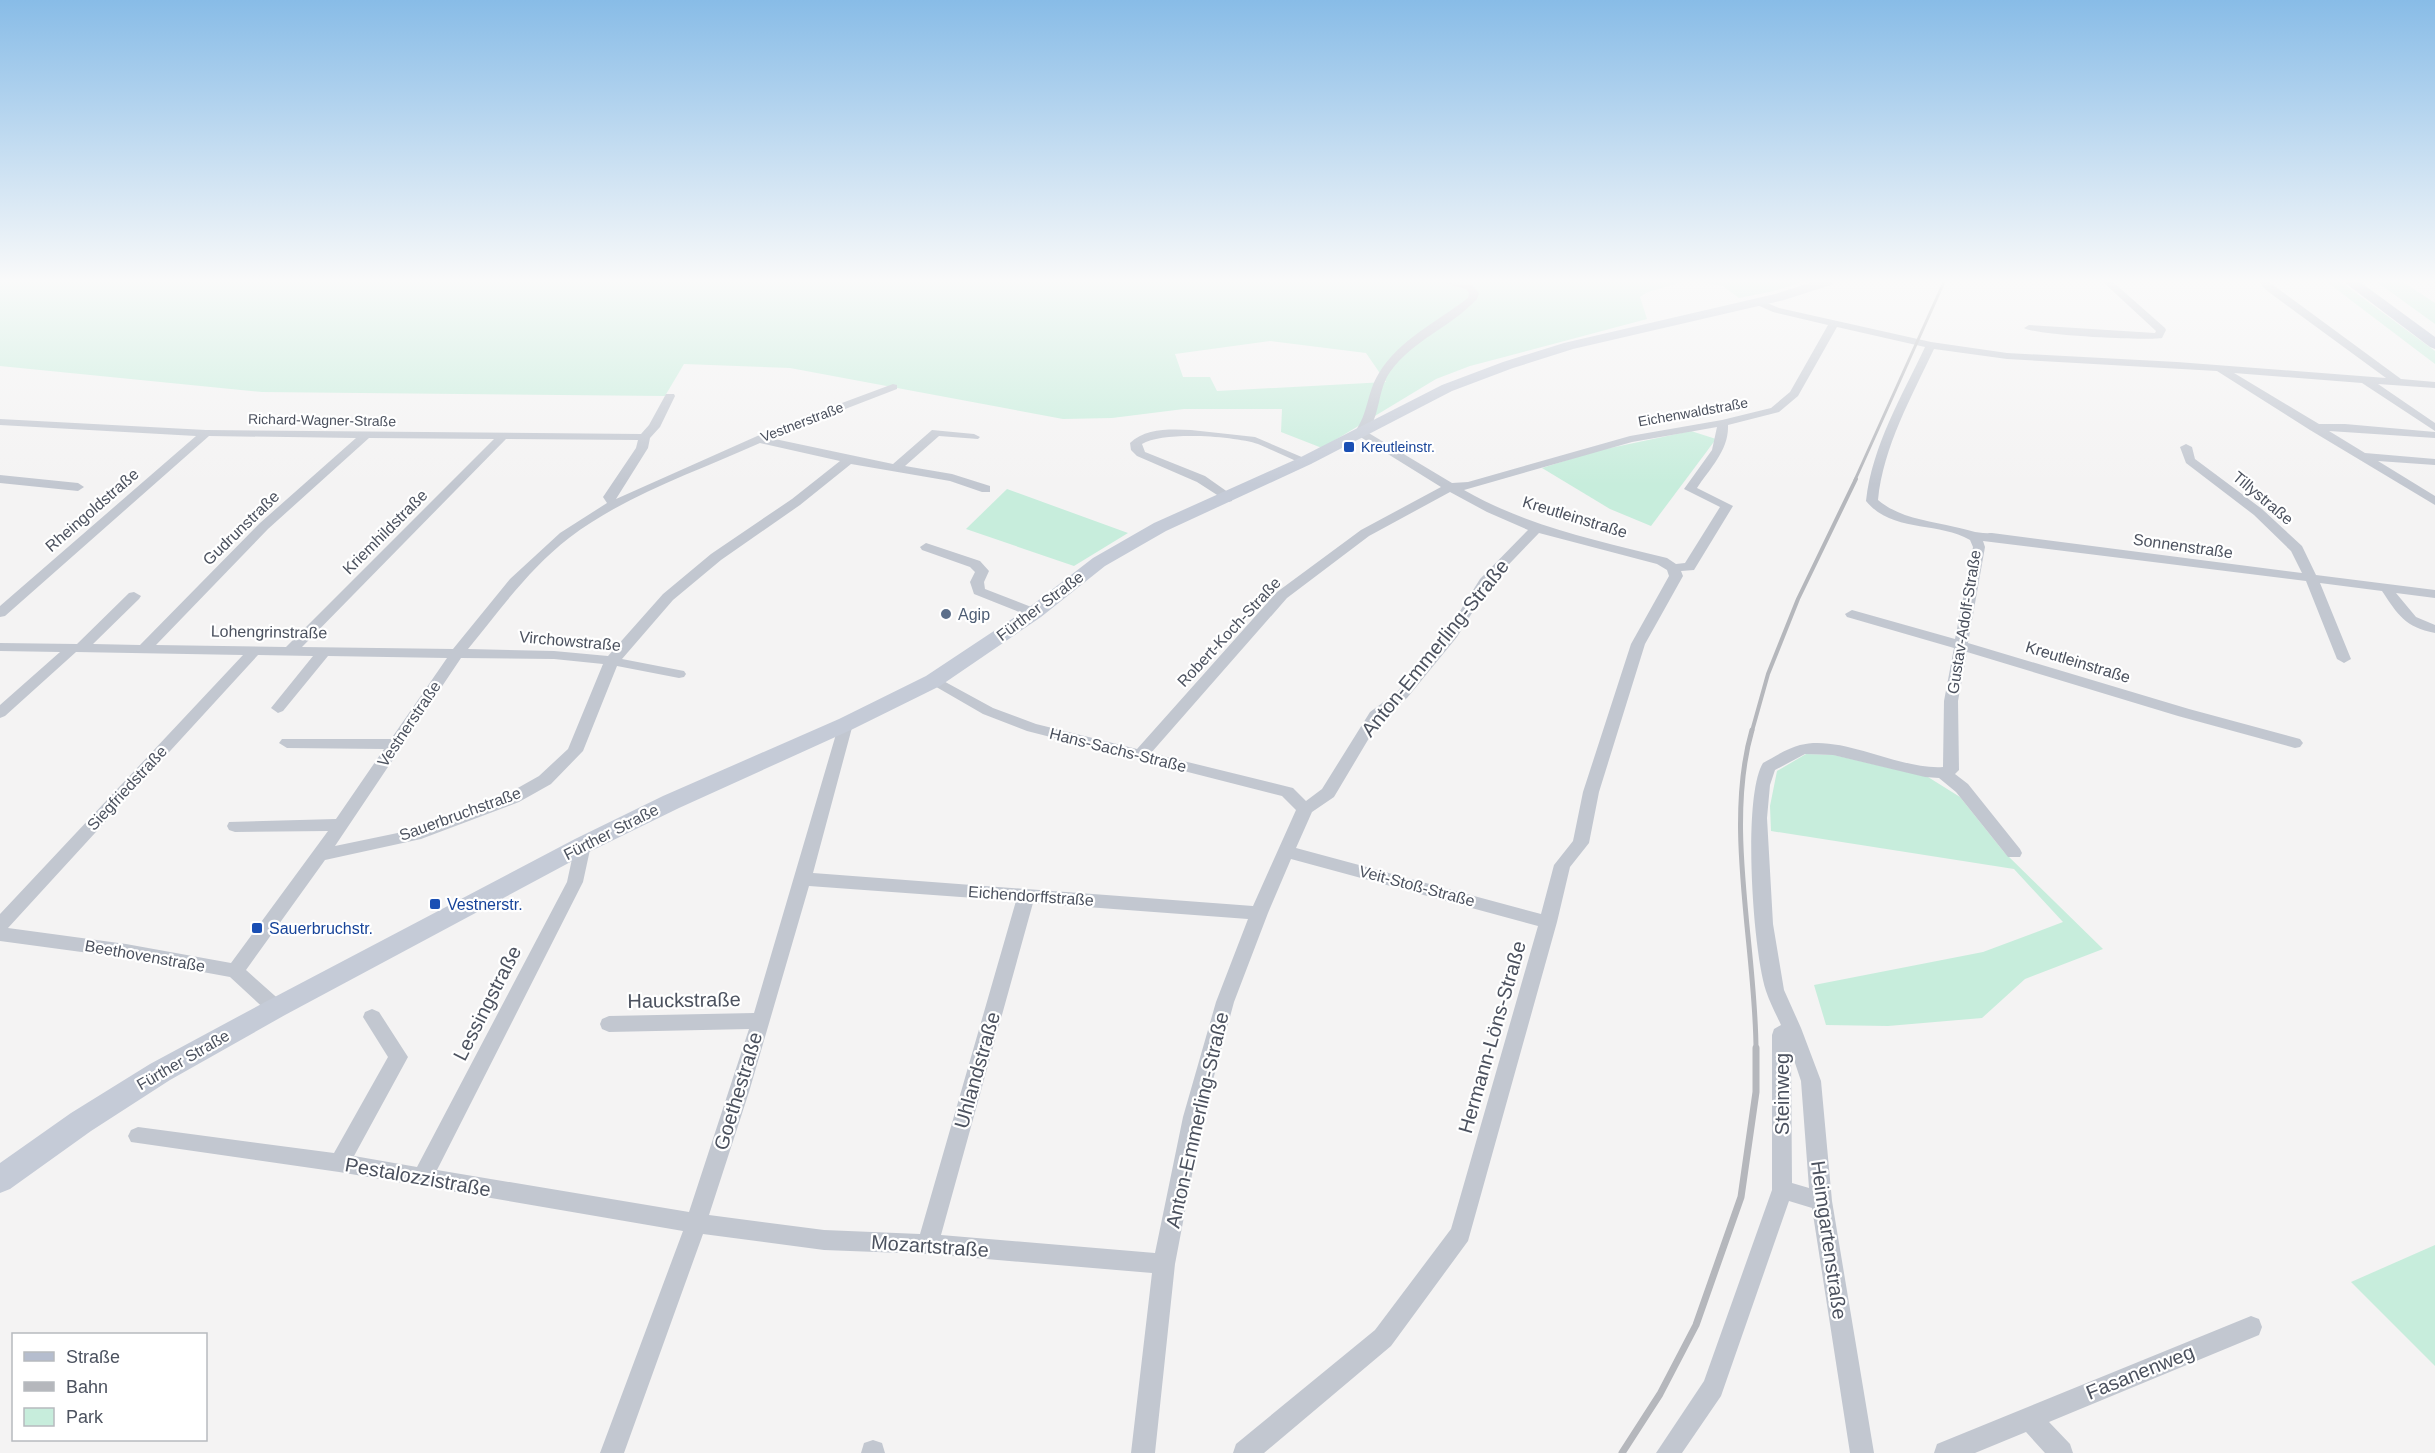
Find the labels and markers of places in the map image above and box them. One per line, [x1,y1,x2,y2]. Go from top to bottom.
place label: Kreutleinstr. [1361,439,1435,455]
marker: Kreutleinstr. [1342,440,1356,454]
place label: Agip [958,606,990,623]
marker: Agip [939,607,953,621]
place label: Vestnerstr. [447,896,523,913]
marker: Vestnerstr. [428,897,442,911]
place label: Sauerbruchstr. [269,920,373,937]
marker: Sauerbruchstr. [250,921,264,935]

